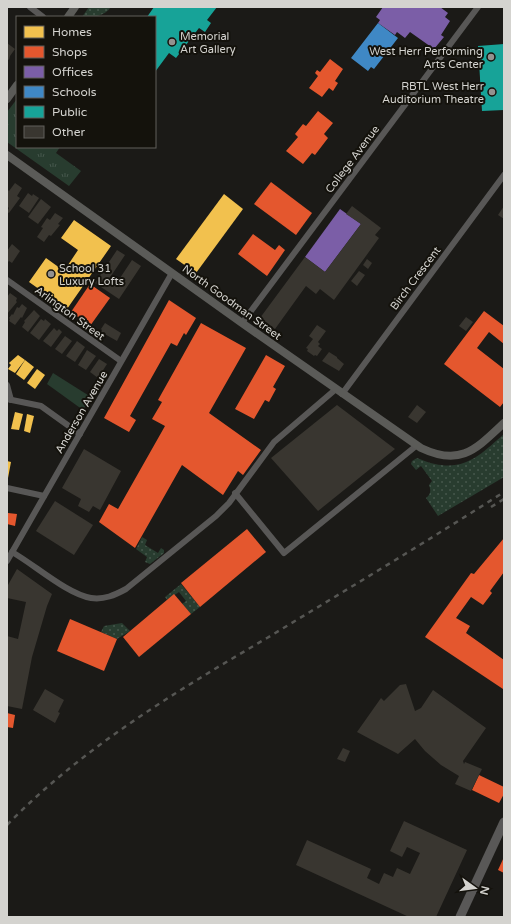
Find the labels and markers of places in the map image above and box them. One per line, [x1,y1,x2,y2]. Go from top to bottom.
place label: Memorial Art Gallery [180,30,236,56]
marker: Memorial Art Gallery [167,37,177,47]
place label: West Herr Performing Arts Center [369,45,484,71]
marker: West Herr Performing Arts Center [486,52,496,62]
place label: RBTL West Herr Auditorium Theatre [382,80,485,106]
marker: RBTL West Herr Auditorium Theatre [487,87,497,97]
place label: School 31 Luxury Lofts [59,262,124,288]
marker: School 31 Luxury Lofts [46,269,56,279]

